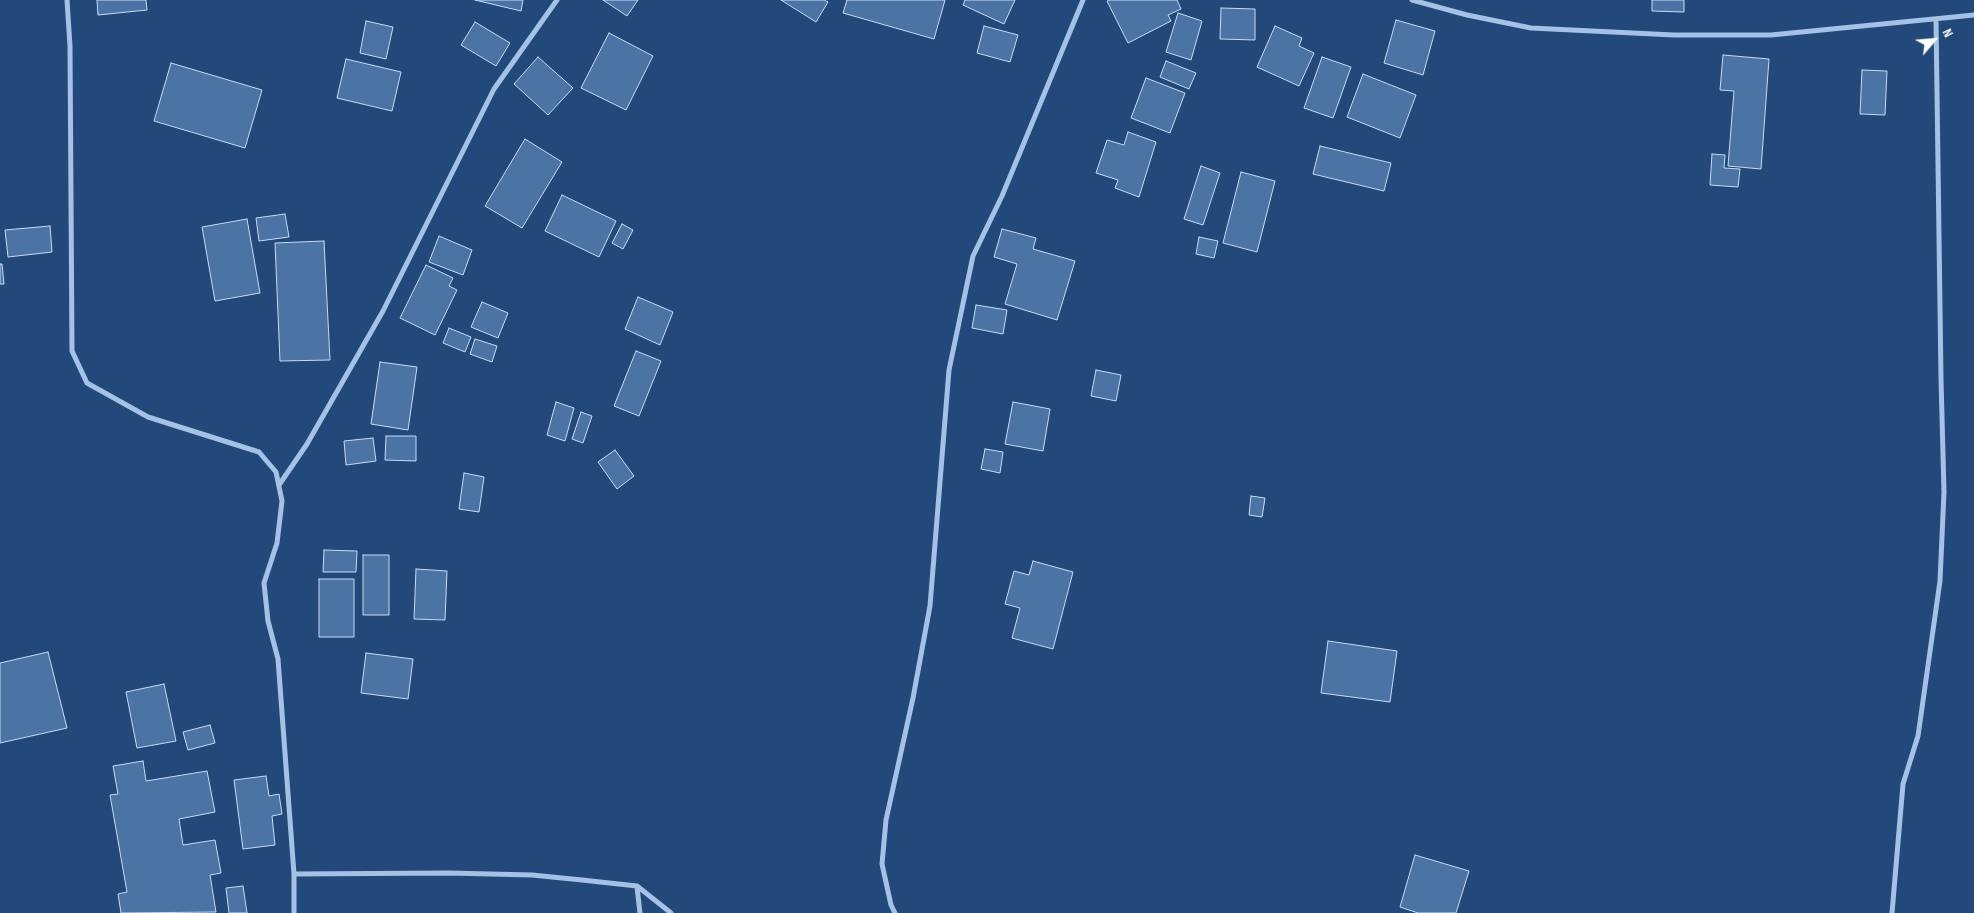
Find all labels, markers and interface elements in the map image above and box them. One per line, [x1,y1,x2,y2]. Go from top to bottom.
north arrow [1909,15,1959,65]
text: N [1939,26,1957,40]

